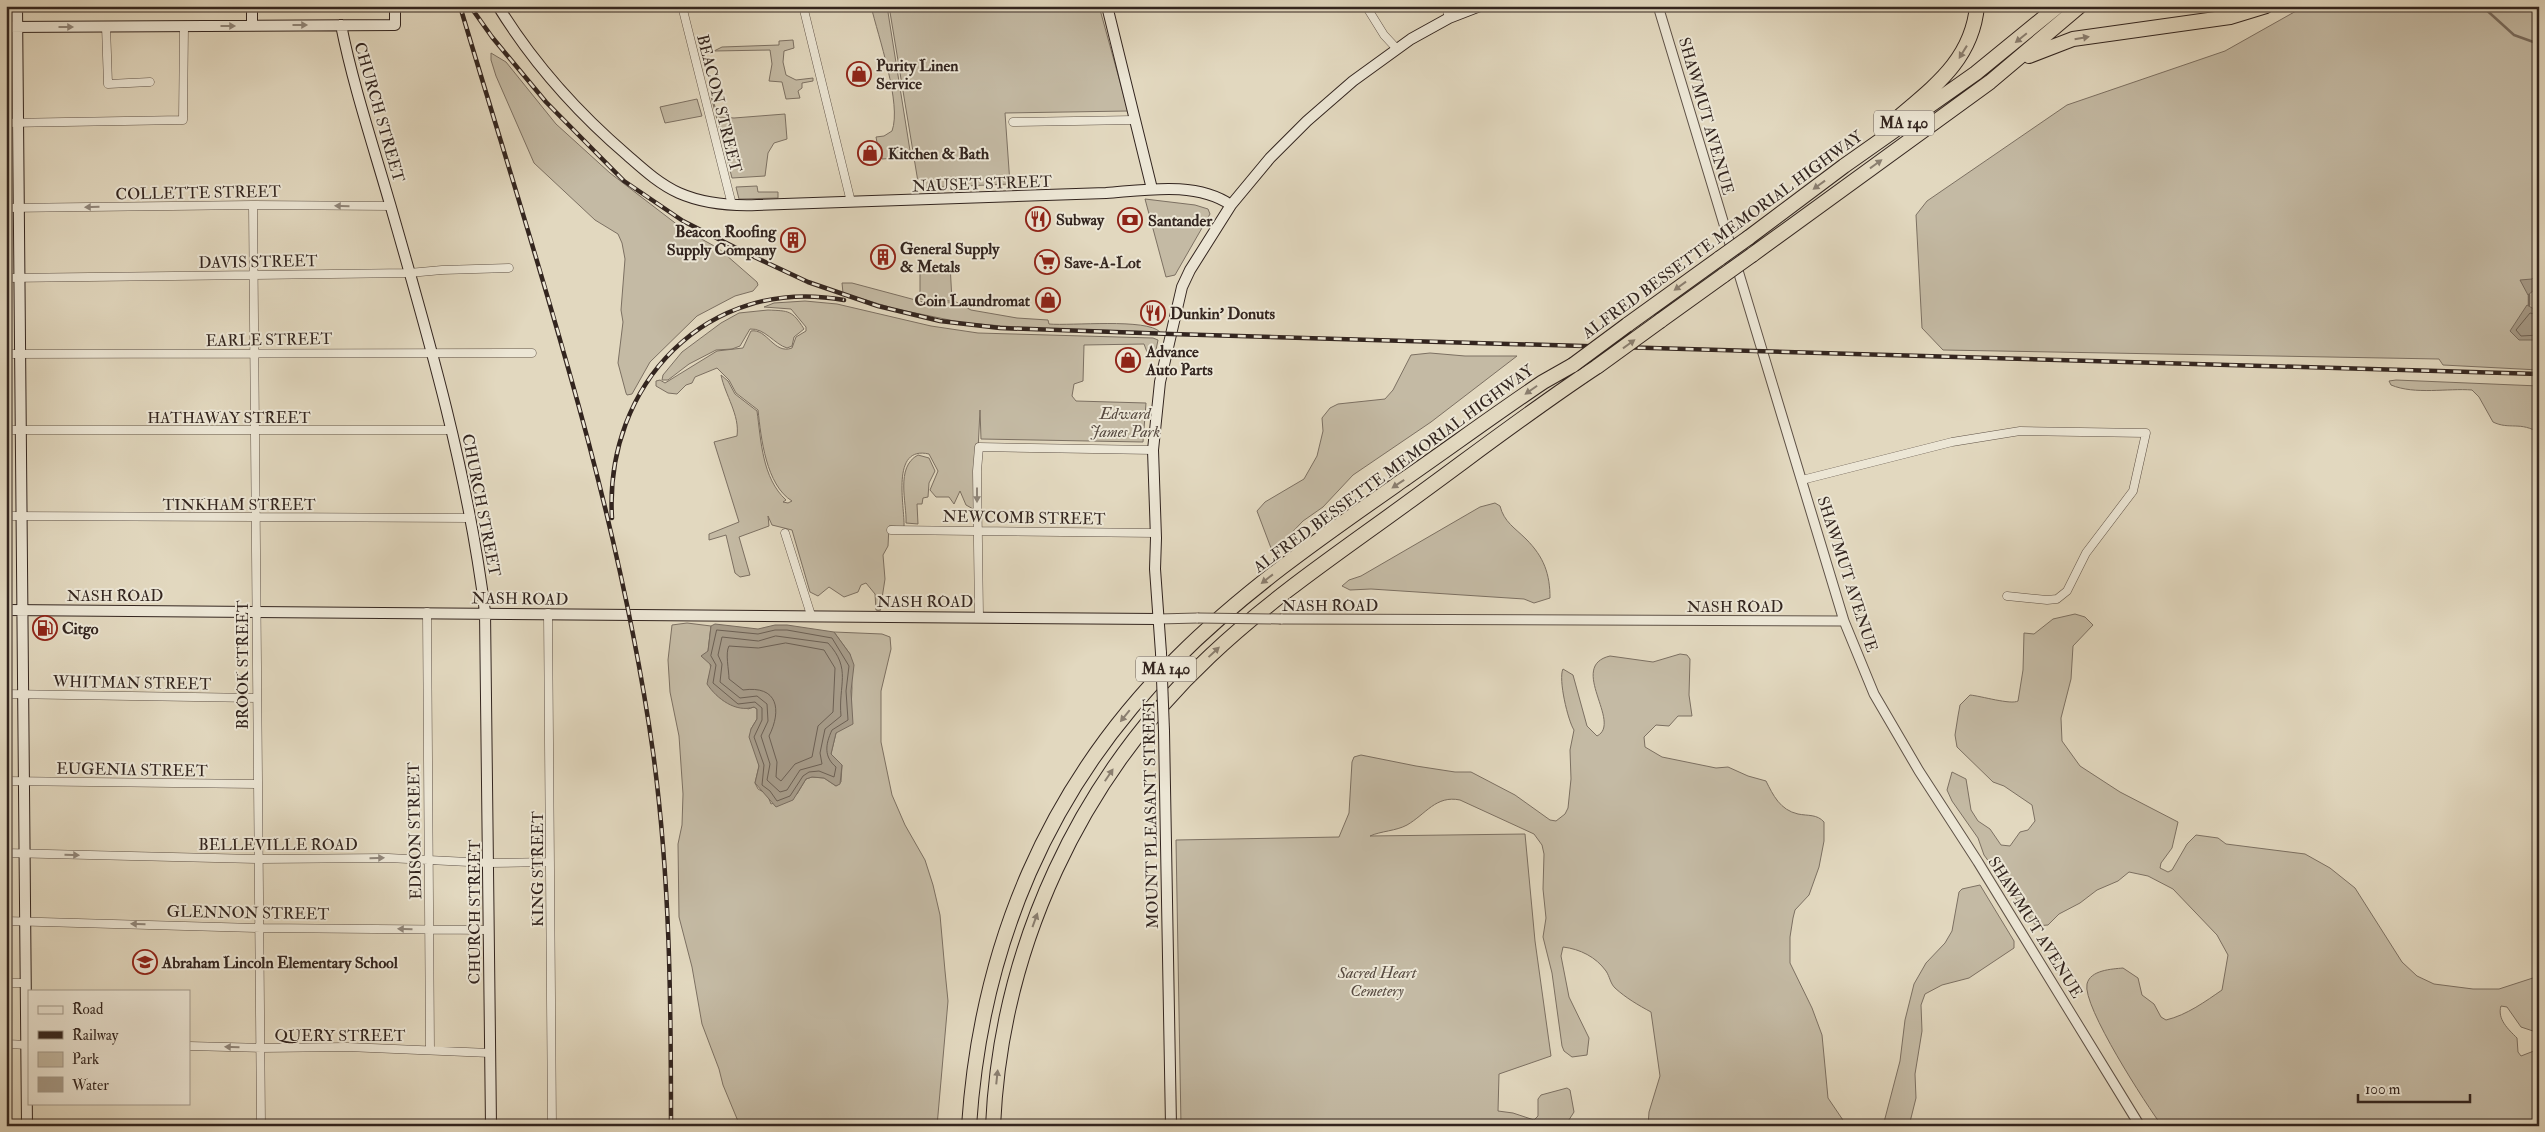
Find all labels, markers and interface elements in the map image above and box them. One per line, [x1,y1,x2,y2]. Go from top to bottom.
one-way arrow [293,21,309,29]
one-way arrow [221,22,237,30]
one-way arrow [58,23,74,31]
street label: BEACON STREET [692,32,746,174]
one-way arrow [2015,33,2028,44]
one-way arrow [2074,33,2090,41]
street label: SHAWMUT AVENUE [1674,35,1738,197]
street label: CHURCH STREET [349,40,409,185]
one-way arrow [1959,46,1968,59]
place label: Purity Linen Service [876,56,959,94]
shop icon: Purity Linen Service [846,61,872,87]
road number: MA 140 [1874,110,1934,136]
street label: ALFRED BESSETTE MEMORIAL HIGHWAY [1578,126,1867,344]
shop icon: Kitchen & Bath [857,140,883,166]
place label: Kitchen & Bath [888,144,990,164]
one-way arrow [1870,159,1883,169]
street label: NAUSET STREET [912,172,1052,196]
one-way arrow [1812,179,1825,189]
street label: COLLETTE STREET [115,182,281,204]
one-way arrow [334,202,350,210]
one-way arrow [84,203,100,211]
restaurant icon: Subway [1025,206,1051,232]
bank icon: Santander [1117,207,1143,233]
place label: Subway [1056,210,1105,231]
place label: Santander [1148,211,1213,231]
place label: Beacon Roofing Supply Company [667,222,777,261]
building icon: Beacon Roofing Supply Company [780,227,806,253]
place label: General Supply & Metals [900,239,1000,277]
building icon: General Supply & Metals [870,244,896,270]
supermarket icon: Save-A-Lot [1034,249,1060,275]
street label: DAVIS STREET [198,251,318,273]
place label: Save-A-Lot [1064,253,1142,273]
one-way arrow [1674,281,1687,291]
shop icon: Coin Laundromat [1035,287,1061,313]
place label: Coin Laundromat [914,291,1031,311]
restaurant icon: Dunkin' Donuts [1140,300,1166,326]
place label: Dunkin' Donuts [1170,304,1275,324]
street label: EARLE STREET [205,329,333,351]
one-way arrow [1622,338,1635,349]
place label: Advance Auto Parts [1145,342,1213,380]
shop icon: Advance Auto Parts [1115,347,1141,373]
street label: ALFRED BESSETTE MEMORIAL HIGHWAY [1249,360,1538,578]
one-way arrow [1524,385,1538,395]
park label: Edward James Park [1090,404,1161,442]
street label: HATHAWAY STREET [147,408,311,428]
street label: CHURCH STREET [457,432,505,578]
one-way arrow [1391,479,1405,489]
one-way arrow [973,488,981,504]
street label: SHAWMUT AVENUE [1812,494,1882,655]
street label: TINKHAM STREET [162,495,316,515]
street label: NEWCOMB STREET [942,507,1106,529]
one-way arrow [1260,574,1274,584]
street label: NASH ROAD [67,586,163,606]
street label: NASH ROAD [471,588,569,610]
street label: NASH ROAD [877,592,973,612]
street label: NASH ROAD [1282,596,1378,616]
street label: NASH ROAD [1687,597,1783,617]
street label: BROOK STREET [233,600,253,730]
fuel station icon: Citgo [32,615,58,641]
place label: Citgo [62,619,99,640]
one-way arrow [1208,646,1220,658]
road number: MA 140 [1136,656,1196,682]
street label: WHITMAN STREET [52,672,211,694]
street label: MOUNT PLEASANT STREET [1139,699,1163,929]
one-way arrow [1119,709,1130,722]
street label: EUGENIA STREET [56,759,208,781]
street label: EDISON STREET [404,762,426,900]
one-way arrow [1104,769,1114,782]
street label: KING STREET [528,811,548,927]
street label: BELLEVILLE ROAD [198,835,358,855]
street label: CHURCH STREET [465,840,485,984]
one-way arrow [65,851,81,859]
street label: SHAWMUT AVENUE [1984,853,2087,1002]
one-way arrow [370,854,386,862]
street label: GLENNON STREET [167,902,330,924]
one-way arrow [1032,912,1039,927]
one-way arrow [129,920,145,928]
one-way arrow [397,924,413,932]
school or university icon: Abraham Lincoln Elementary School [132,949,158,975]
place label: Abraham Lincoln Elementary School [161,953,399,974]
park label: Sacred Heart Cemetery [1337,963,1418,1001]
legend [28,990,190,1104]
text: Road [72,1000,104,1019]
text: Railway [72,1026,119,1045]
street label: QUERY STREET [275,1026,406,1046]
one-way arrow [223,1043,239,1051]
text: Park [72,1050,99,1069]
one-way arrow [993,1069,1001,1085]
scale bar [2358,1072,2470,1104]
text: Water [71,1076,109,1095]
text: 100 m [2365,1080,2401,1099]

